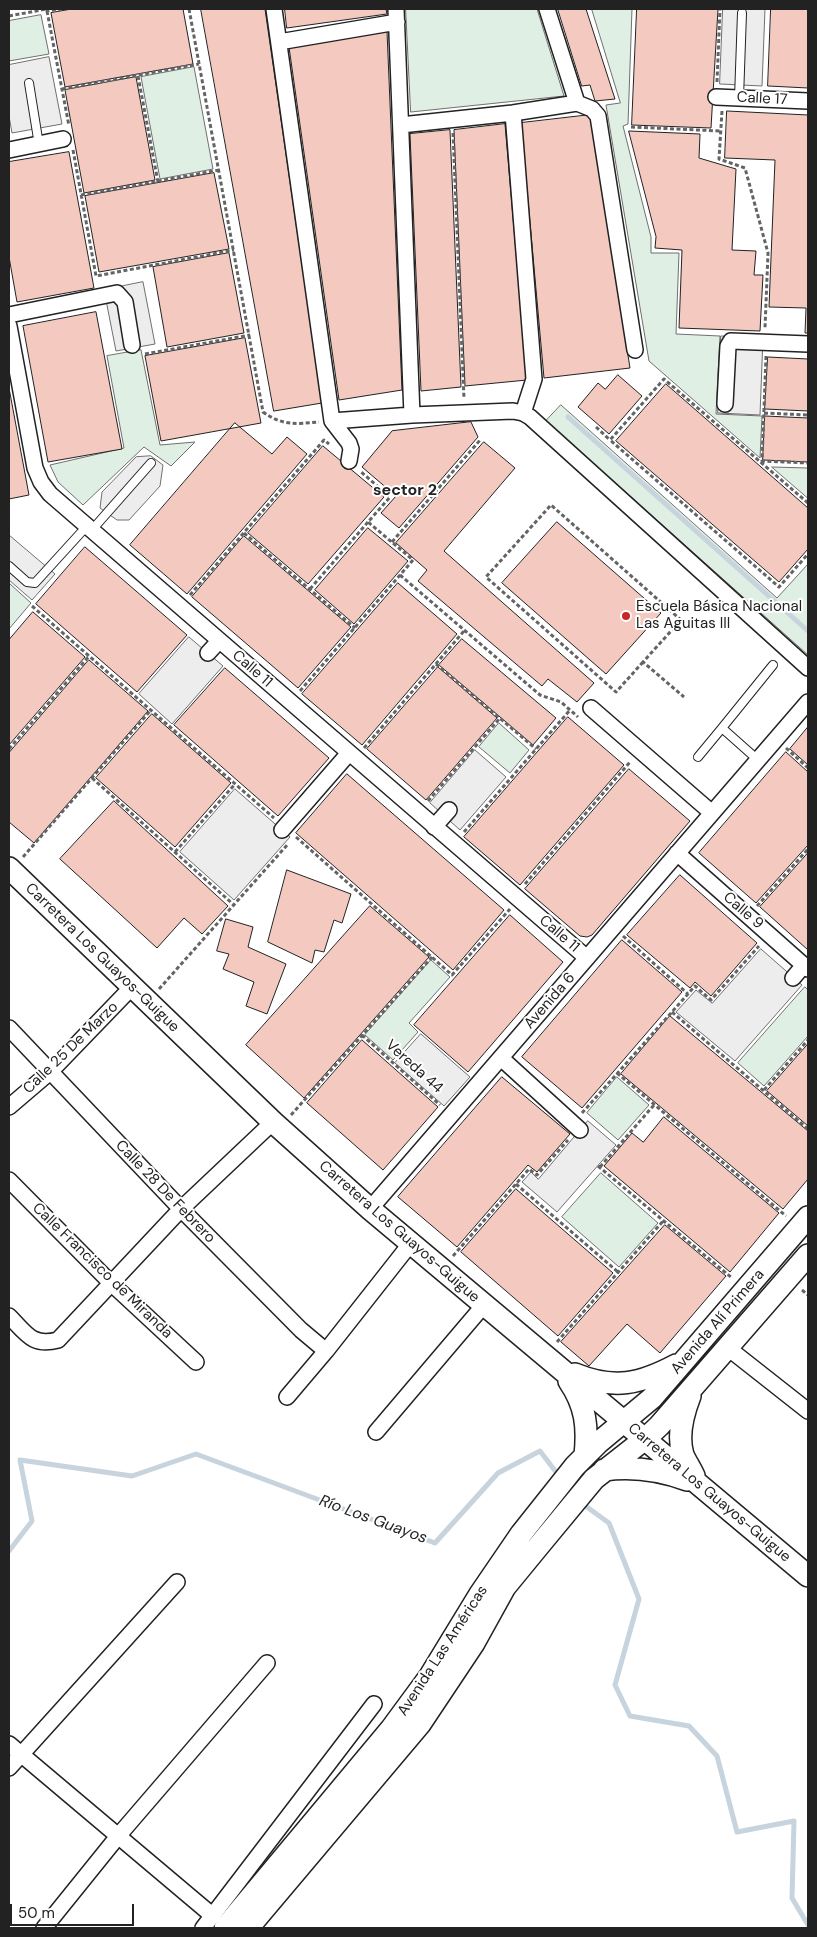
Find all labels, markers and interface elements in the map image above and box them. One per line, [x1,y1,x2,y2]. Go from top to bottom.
street label: Calle 17 [736,89,788,109]
district label: sector 2 [373,481,437,501]
place label: Escuela Básica Nacional Las Aguitas III [636,598,802,633]
marker: Escuela Básica Nacional Las Aguitas III [620,610,632,622]
street label: Calle 11 [228,647,276,691]
street label: Carretera Los Guayos-Guigue [21,880,183,1036]
street label: Calle 9 [719,889,767,933]
street label: Calle 11 [535,912,583,956]
street label: Avenida 6 [521,969,579,1033]
street label: Calle 25 De Marzo [20,998,122,1098]
street label: Vereda 44 [382,1037,446,1097]
street label: Calle 28 De Febrero [111,1137,219,1247]
street label: Carretera Los Guayos-Guigue [315,1157,483,1307]
street label: Calle Francisco de Miranda [28,1199,176,1343]
street label: Avenida Alí Primera [668,1266,768,1378]
street label: Carretera Los Guayos-Guigue [624,1420,794,1566]
water label: Río Los Guayos [316,1492,430,1548]
street label: Avenida Las Américas [394,1582,492,1720]
scale bar [12,1894,136,1926]
text: 50 m [18,1903,55,1923]

